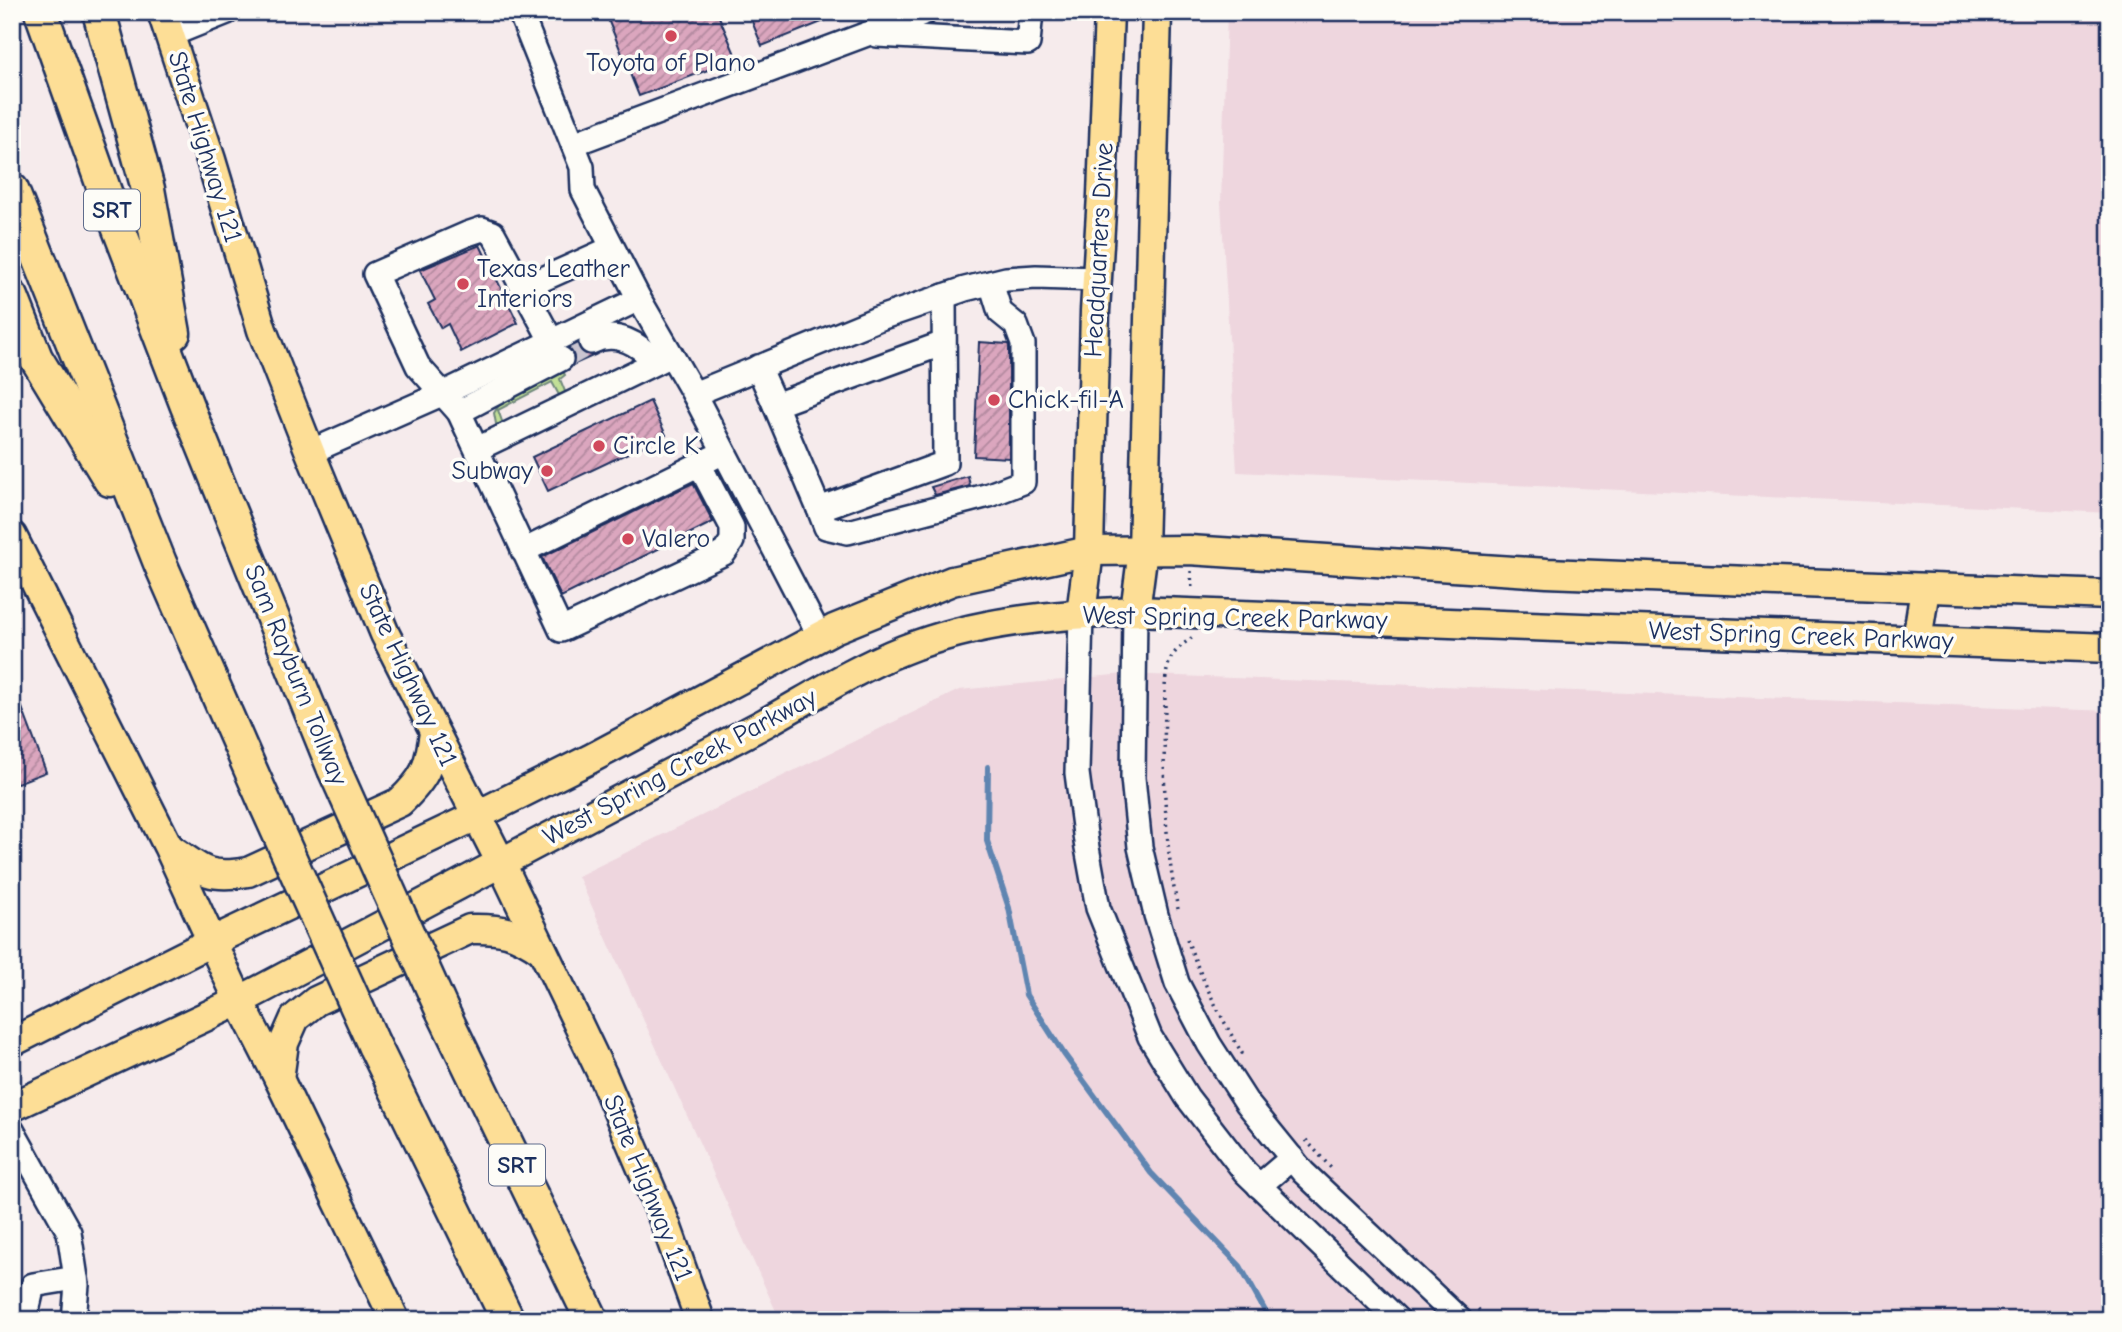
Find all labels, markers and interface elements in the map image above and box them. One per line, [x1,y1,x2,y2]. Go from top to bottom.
marker: Toyota of Plano [663,28,679,44]
street label: State Highway 121 [162,48,248,246]
place label: Toyota of Plano [586,48,756,78]
street label: Headquarters Drive [1078,142,1120,358]
road number: SRT [84,190,140,230]
place label: Texas Leather Interiors [477,254,631,314]
marker: Texas Leather Interiors [455,276,471,292]
place label: Chick-fil-A [1008,385,1124,415]
marker: Chick-fil-A [986,392,1002,408]
place label: Circle K [613,431,699,461]
marker: Circle K [591,438,607,454]
place label: Subway [452,456,533,486]
marker: Subway [539,463,555,479]
place label: Valero [642,524,710,554]
marker: Valero [620,531,636,547]
street label: Sam Rayburn Tollway [238,560,354,790]
street label: State Highway 121 [353,579,463,771]
street label: West Spring Creek Parkway [1082,600,1388,636]
street label: West Spring Creek Parkway [1648,616,1954,656]
street label: West Spring Creek Parkway [538,682,822,852]
street label: State Highway 121 [597,1090,699,1286]
road number: SRT [489,1144,545,1185]

